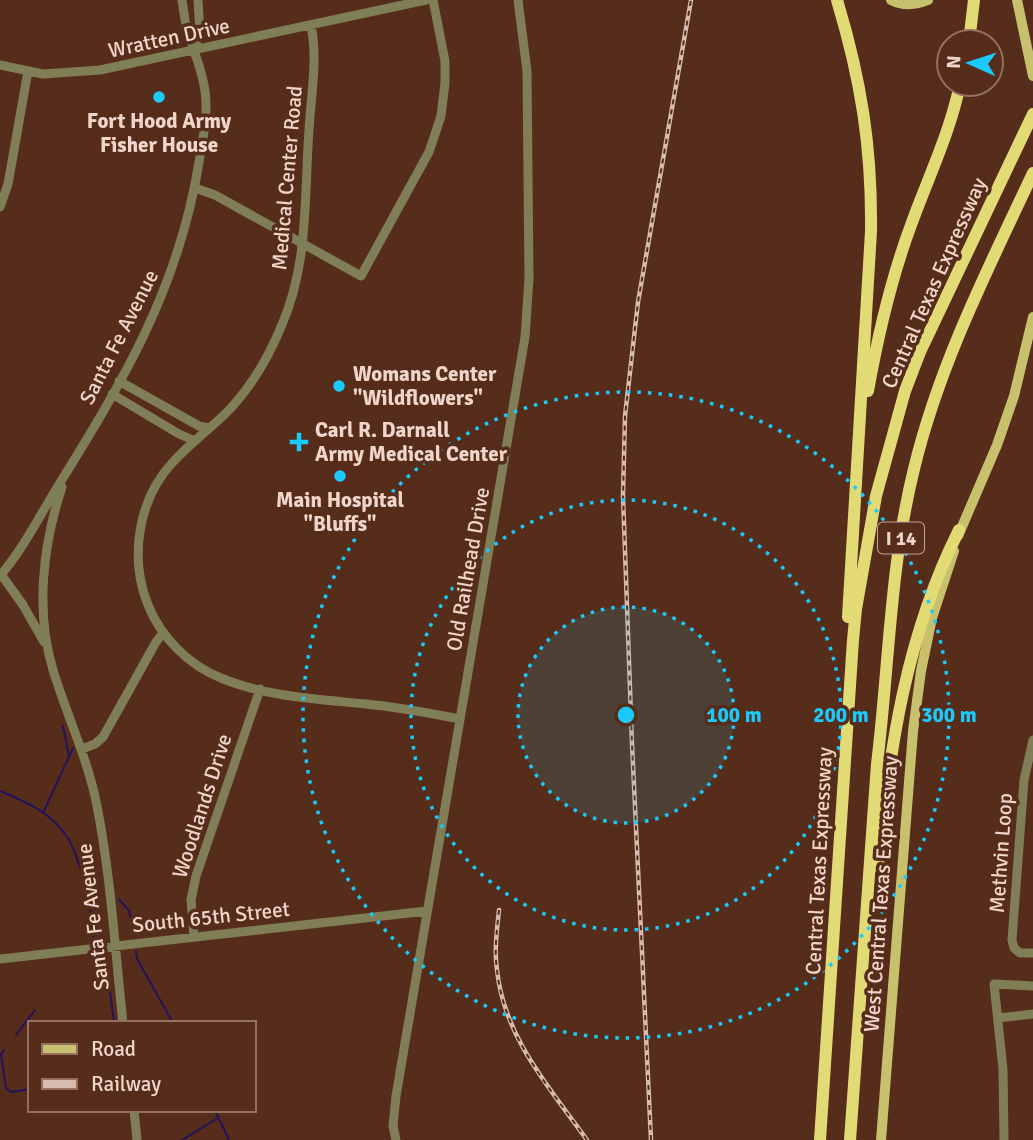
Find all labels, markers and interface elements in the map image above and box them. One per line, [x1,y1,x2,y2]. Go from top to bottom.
street label: Wratten Drive [106,12,232,64]
north arrow [935,28,1005,98]
text: N [942,55,966,69]
street label: Medical Center Road [266,85,308,271]
marker: Fort Hood Army Fisher House [151,89,167,105]
place label: Fort Hood Army Fisher House [87,108,232,158]
street label: Central Texas Expressway [876,173,992,392]
street label: Santa Fe Avenue [74,265,164,409]
place label: Womans Center "Wildflowers" [353,361,497,411]
marker: Womans Center "Wildflowers" [331,378,347,394]
place label: Carl R. Darnall Army Medical Center [315,417,508,467]
marker: Carl R. Darnall Army Medical Center [289,432,309,452]
marker: Main Hospital "Bluffs" [332,468,348,484]
street label: Old Railhead Drive [441,485,495,653]
place label: Main Hospital "Bluffs" [276,487,404,537]
road number: I 14 [878,523,924,554]
text: 100 m [706,702,762,728]
text: 200 m [813,702,869,728]
text: 300 m [921,702,977,728]
centre of rings [614,703,638,727]
street label: Woodlands Drive [166,731,238,881]
street label: Central Texas Expressway [800,746,838,976]
street label: West Central Texas Expressway [858,755,904,1033]
street label: Methvin Loop [984,792,1018,914]
street label: Santa Fe Avenue [71,842,115,992]
street label: South 65th Street [131,896,291,938]
legend [28,1021,256,1112]
text: Road [91,1036,136,1062]
text: Railway [91,1071,161,1097]

